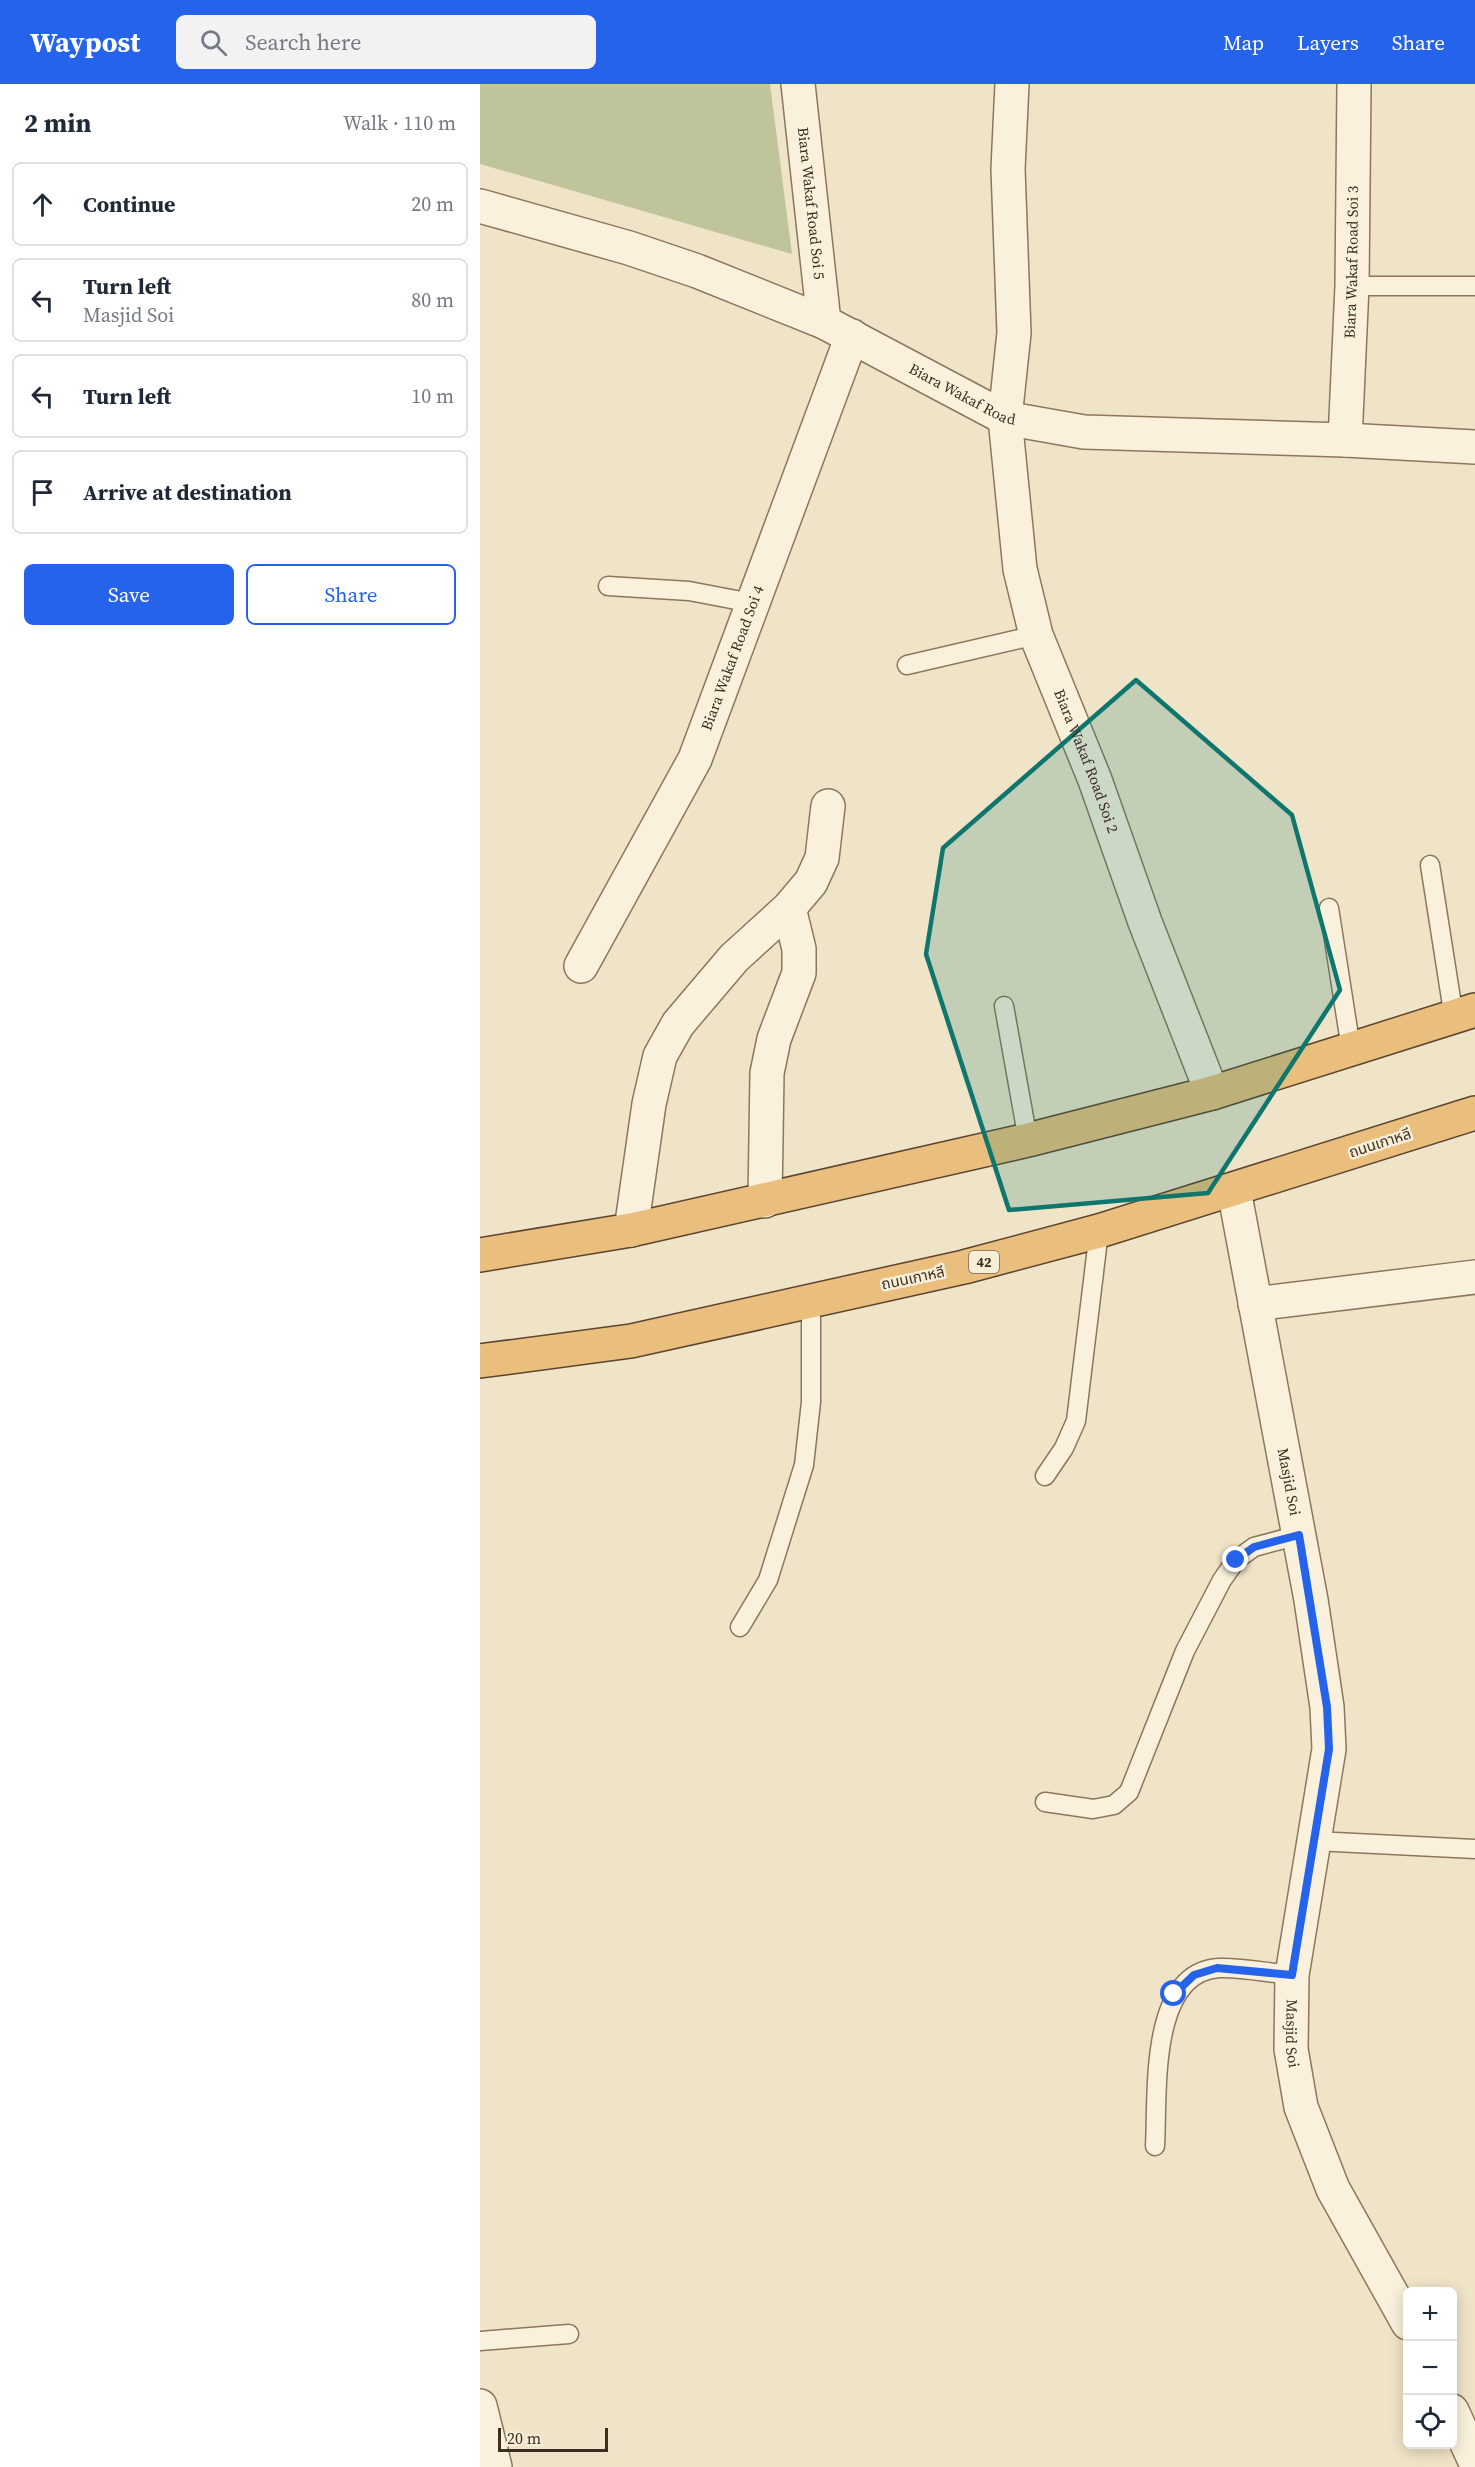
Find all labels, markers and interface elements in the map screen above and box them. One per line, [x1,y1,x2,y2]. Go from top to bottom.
search box [176,15,596,69]
text: Waypost [30,23,140,61]
icon: search [197,26,230,59]
text: Search here [245,27,361,57]
text: Map [1223,28,1264,57]
text: Layers [1297,28,1359,57]
text: Share [1392,28,1445,57]
text: 2 min [24,105,91,141]
text: Walk · 110 m [343,109,456,137]
street label: Biara Wakaf Road Soi 5 [793,126,830,280]
street label: Biara Wakaf Road Soi 3 [1339,186,1363,339]
icon: ahead [26,188,59,221]
text: Continue [83,189,176,219]
text: 20 m [411,190,454,218]
text: Turn left [83,271,171,301]
icon: left [26,284,59,317]
text: 80 m [411,286,454,314]
text: Masjid Soi [83,301,174,329]
street label: Biara Wakaf Road [905,358,1018,430]
icon: left [26,380,59,413]
text: Turn left [83,381,171,411]
text: 10 m [411,382,454,410]
icon: arrive [26,476,59,509]
text: Arrive at destination [83,477,292,507]
button: Save [24,564,234,625]
button: Share [246,564,456,625]
street label: Biara Wakaf Road Soi 4 [696,582,769,733]
street label: Biara Wakaf Road Soi 2 [1049,686,1124,836]
street label: ถนนเกาหลี [1346,1123,1414,1162]
road number: 42 [969,1251,999,1273]
street label: ถนนเกาหลี [879,1261,947,1294]
street label: Masjid Soi [1273,1446,1306,1517]
route end [1222,1546,1248,1572]
route start [1160,1980,1186,2006]
street label: Masjid Soi [1281,1999,1305,2069]
map controls [1403,2287,1457,2449]
button: + [1403,2287,1457,2341]
button: − [1403,2341,1457,2395]
button: locate [1403,2395,1457,2449]
scale bar [498,2425,608,2452]
text: 20 m [507,2427,541,2449]

